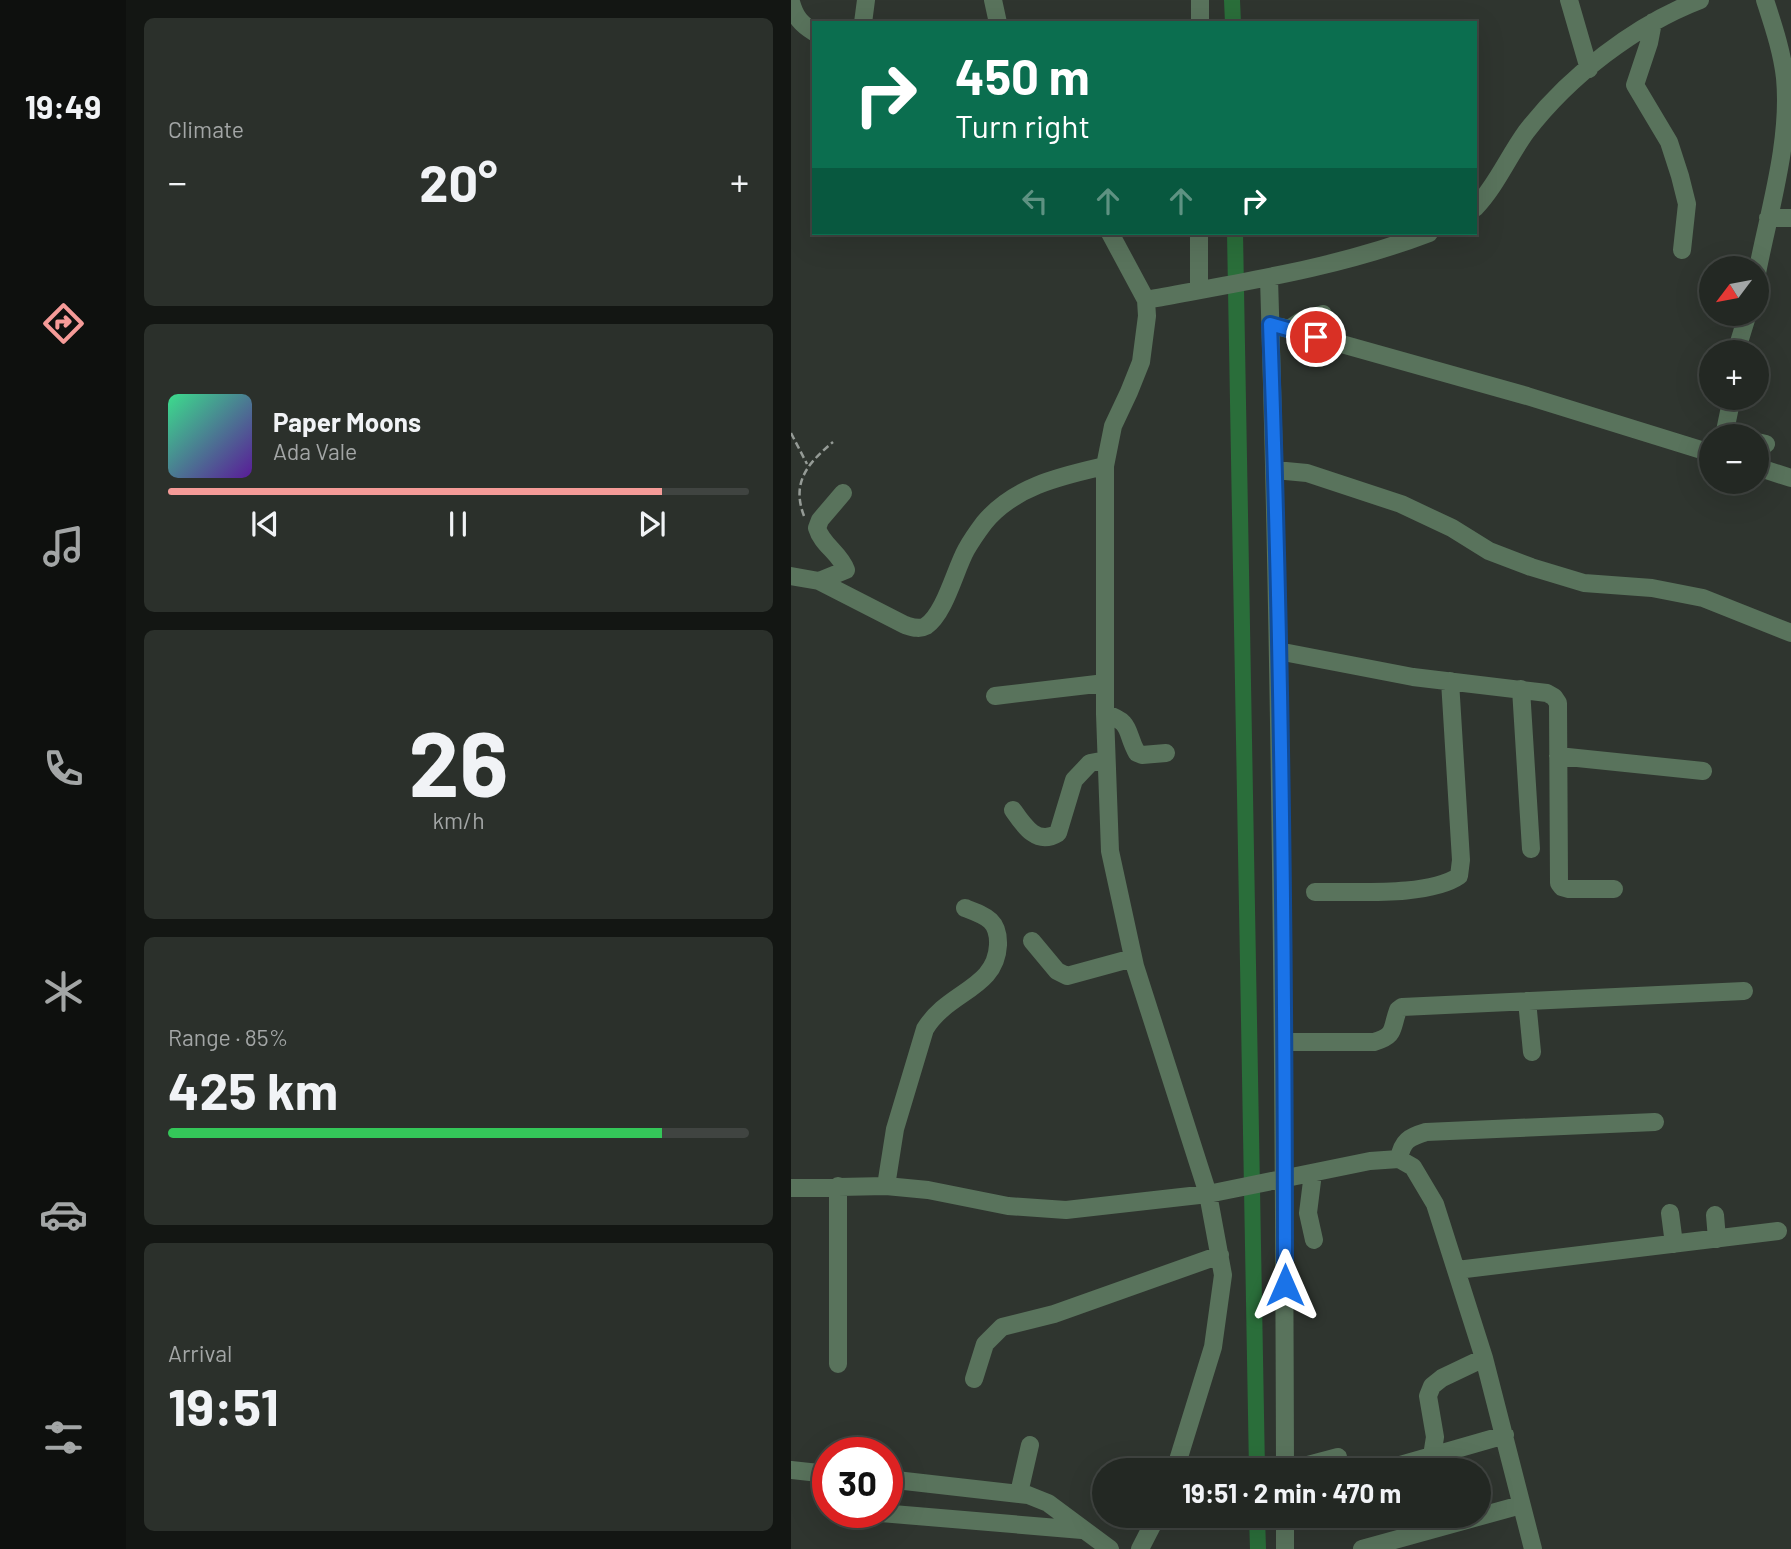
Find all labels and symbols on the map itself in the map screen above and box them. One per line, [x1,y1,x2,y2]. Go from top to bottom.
north arrow [1699,256,1769,326]
pin [1286,307,1346,367]
position arrow [1248,1248,1322,1322]
speed limit sign: 30 [812,1437,903,1528]

